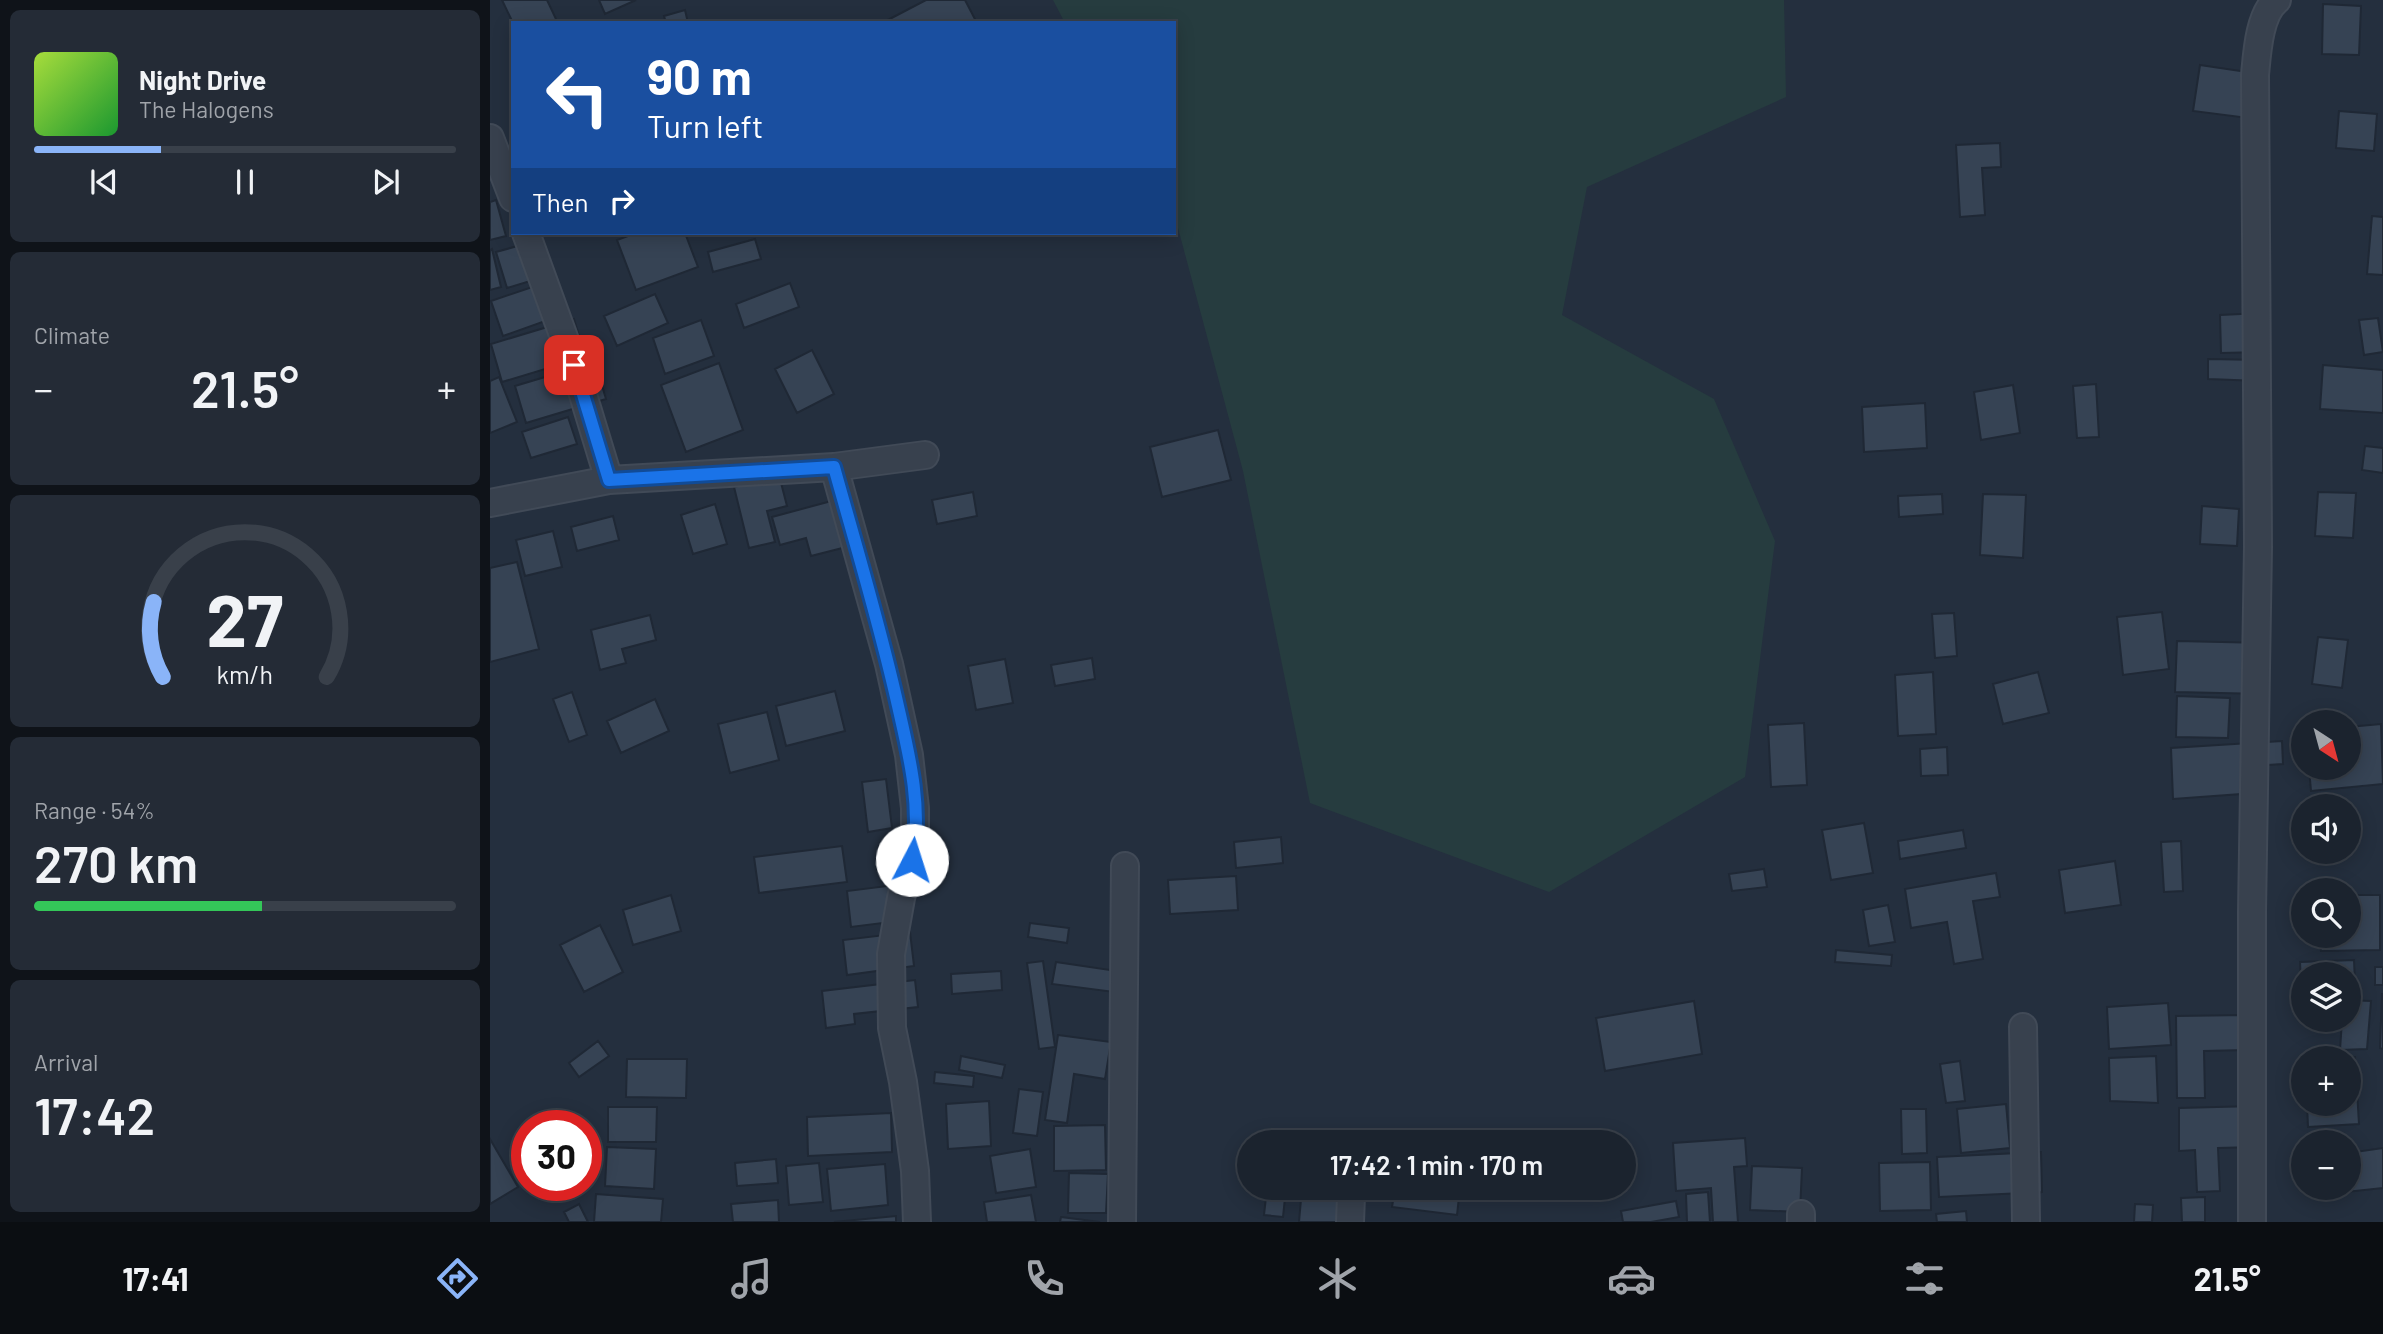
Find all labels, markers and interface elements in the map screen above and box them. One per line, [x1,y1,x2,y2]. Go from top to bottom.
text: 90 m [647,46,752,105]
icon: left [532,49,623,140]
text: Night Drive [139,64,266,95]
text: The Halogens [139,95,274,123]
text: Turn left [647,106,764,144]
icon: previous [85,163,123,201]
icon: pause [226,163,264,201]
icon: next [367,163,405,201]
icon: right [603,182,641,220]
text: Then [532,186,589,217]
text: Climate [34,321,110,349]
pin [544,335,604,395]
icon: arrive [555,346,593,384]
text: 21.5° [191,356,299,418]
text: − [34,365,53,411]
text: + [437,365,456,411]
text: 27 [207,574,283,662]
text: km/h [217,659,273,689]
north arrow [2291,710,2361,780]
map controls [2291,710,2361,1200]
button: sound [2291,794,2361,864]
text: Range · 54% [34,796,155,824]
position arrow [875,823,949,897]
text: 270 km [34,831,198,893]
button: search [2291,878,2361,948]
button: layers [2291,962,2361,1032]
button: + [2291,1046,2361,1116]
text: Arrival [34,1048,98,1076]
text: 17:42 [34,1083,155,1145]
speed limit sign: 30 [511,1110,602,1201]
button: − [2291,1130,2361,1200]
text: 17:42 · 1 min · 170 m [1330,1149,1543,1180]
icon: directions [433,1254,482,1303]
icon: music [727,1254,776,1303]
icon: phone [1020,1254,1069,1303]
icon: climate [1313,1254,1362,1303]
icon: car [1607,1254,1656,1303]
icon: filters [1900,1254,1949,1303]
text: 17:41 [122,1259,189,1297]
text: 21.5° [2194,1259,2261,1297]

